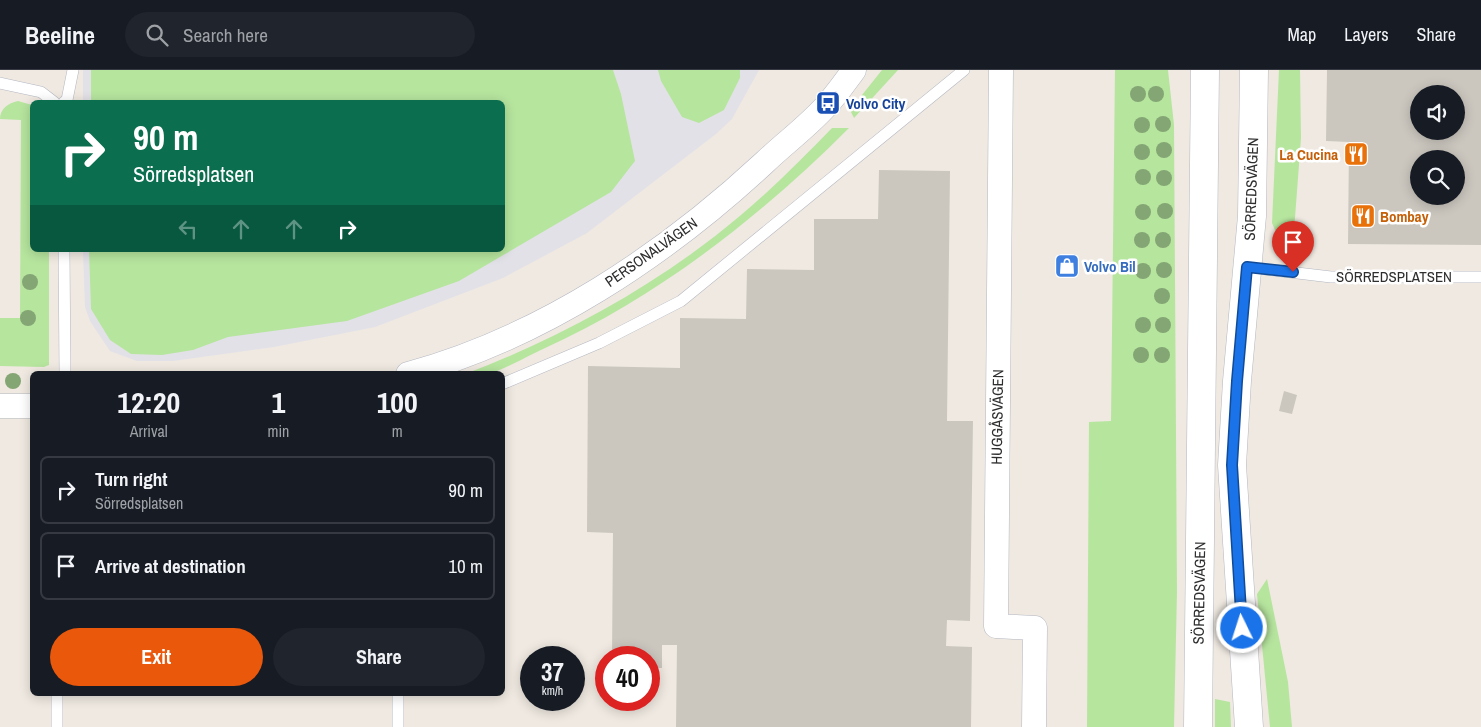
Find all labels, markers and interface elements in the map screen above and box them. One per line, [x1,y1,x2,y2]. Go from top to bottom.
search box [125,12,475,57]
text: Beeline [25,19,95,51]
icon: search [143,21,171,49]
text: Search here [183,22,268,48]
text: Map [1288,22,1316,47]
text: Layers [1344,22,1389,47]
text: Share [1417,22,1456,47]
map controls [1410,85,1465,205]
button: sound [1410,85,1465,140]
bus stop icon: Volvo City [815,90,841,116]
place label: Volvo City [846,93,905,114]
text: 90 m [133,114,198,161]
icon: right [50,120,115,185]
street label: SÖRREDSVÄGEN [1239,137,1263,241]
restaurant icon: La Cucina [1343,141,1369,167]
place label: La Cucina [1279,144,1338,165]
button: search [1410,150,1465,205]
text: Sörredsplatsen [133,159,254,189]
restaurant icon: Bombay [1350,203,1376,229]
place label: Bombay [1380,206,1429,227]
street label: PERSONALVÄGEN [601,212,701,292]
icon: left [174,215,202,243]
icon: ahead [227,215,255,243]
icon: ahead [280,215,308,243]
icon: right [333,215,361,243]
pin [1272,221,1314,272]
icon: arrive [1279,228,1307,256]
shop icon: Volvo Bil [1054,253,1080,279]
place label: Volvo Bil [1084,256,1136,277]
street label: SÖRREDSPLATSEN [1336,266,1452,287]
street label: HUGGÅSVÄGEN [986,369,1008,465]
text: 12:20 [117,382,180,422]
text: 1 [272,382,285,422]
text: 100 [377,382,418,422]
text: Arrival [130,420,168,442]
text: min [267,420,289,442]
text: m [392,420,403,442]
text: Turn right [95,466,167,492]
icon: right [52,476,80,504]
text: 90 m [448,477,483,503]
text: Sörredsplatsen [95,492,183,514]
street label: SÖRREDSVÄGEN [1188,541,1210,645]
icon: arrive [52,552,80,580]
text: Arrive at destination [95,553,246,579]
text: 10 m [448,553,483,579]
position arrow [1215,601,1267,653]
button: Exit [50,628,263,686]
button: Share [273,628,485,686]
speed limit sign: 40 [595,646,660,711]
text: 37 [541,655,564,689]
text: km/h [542,683,563,699]

